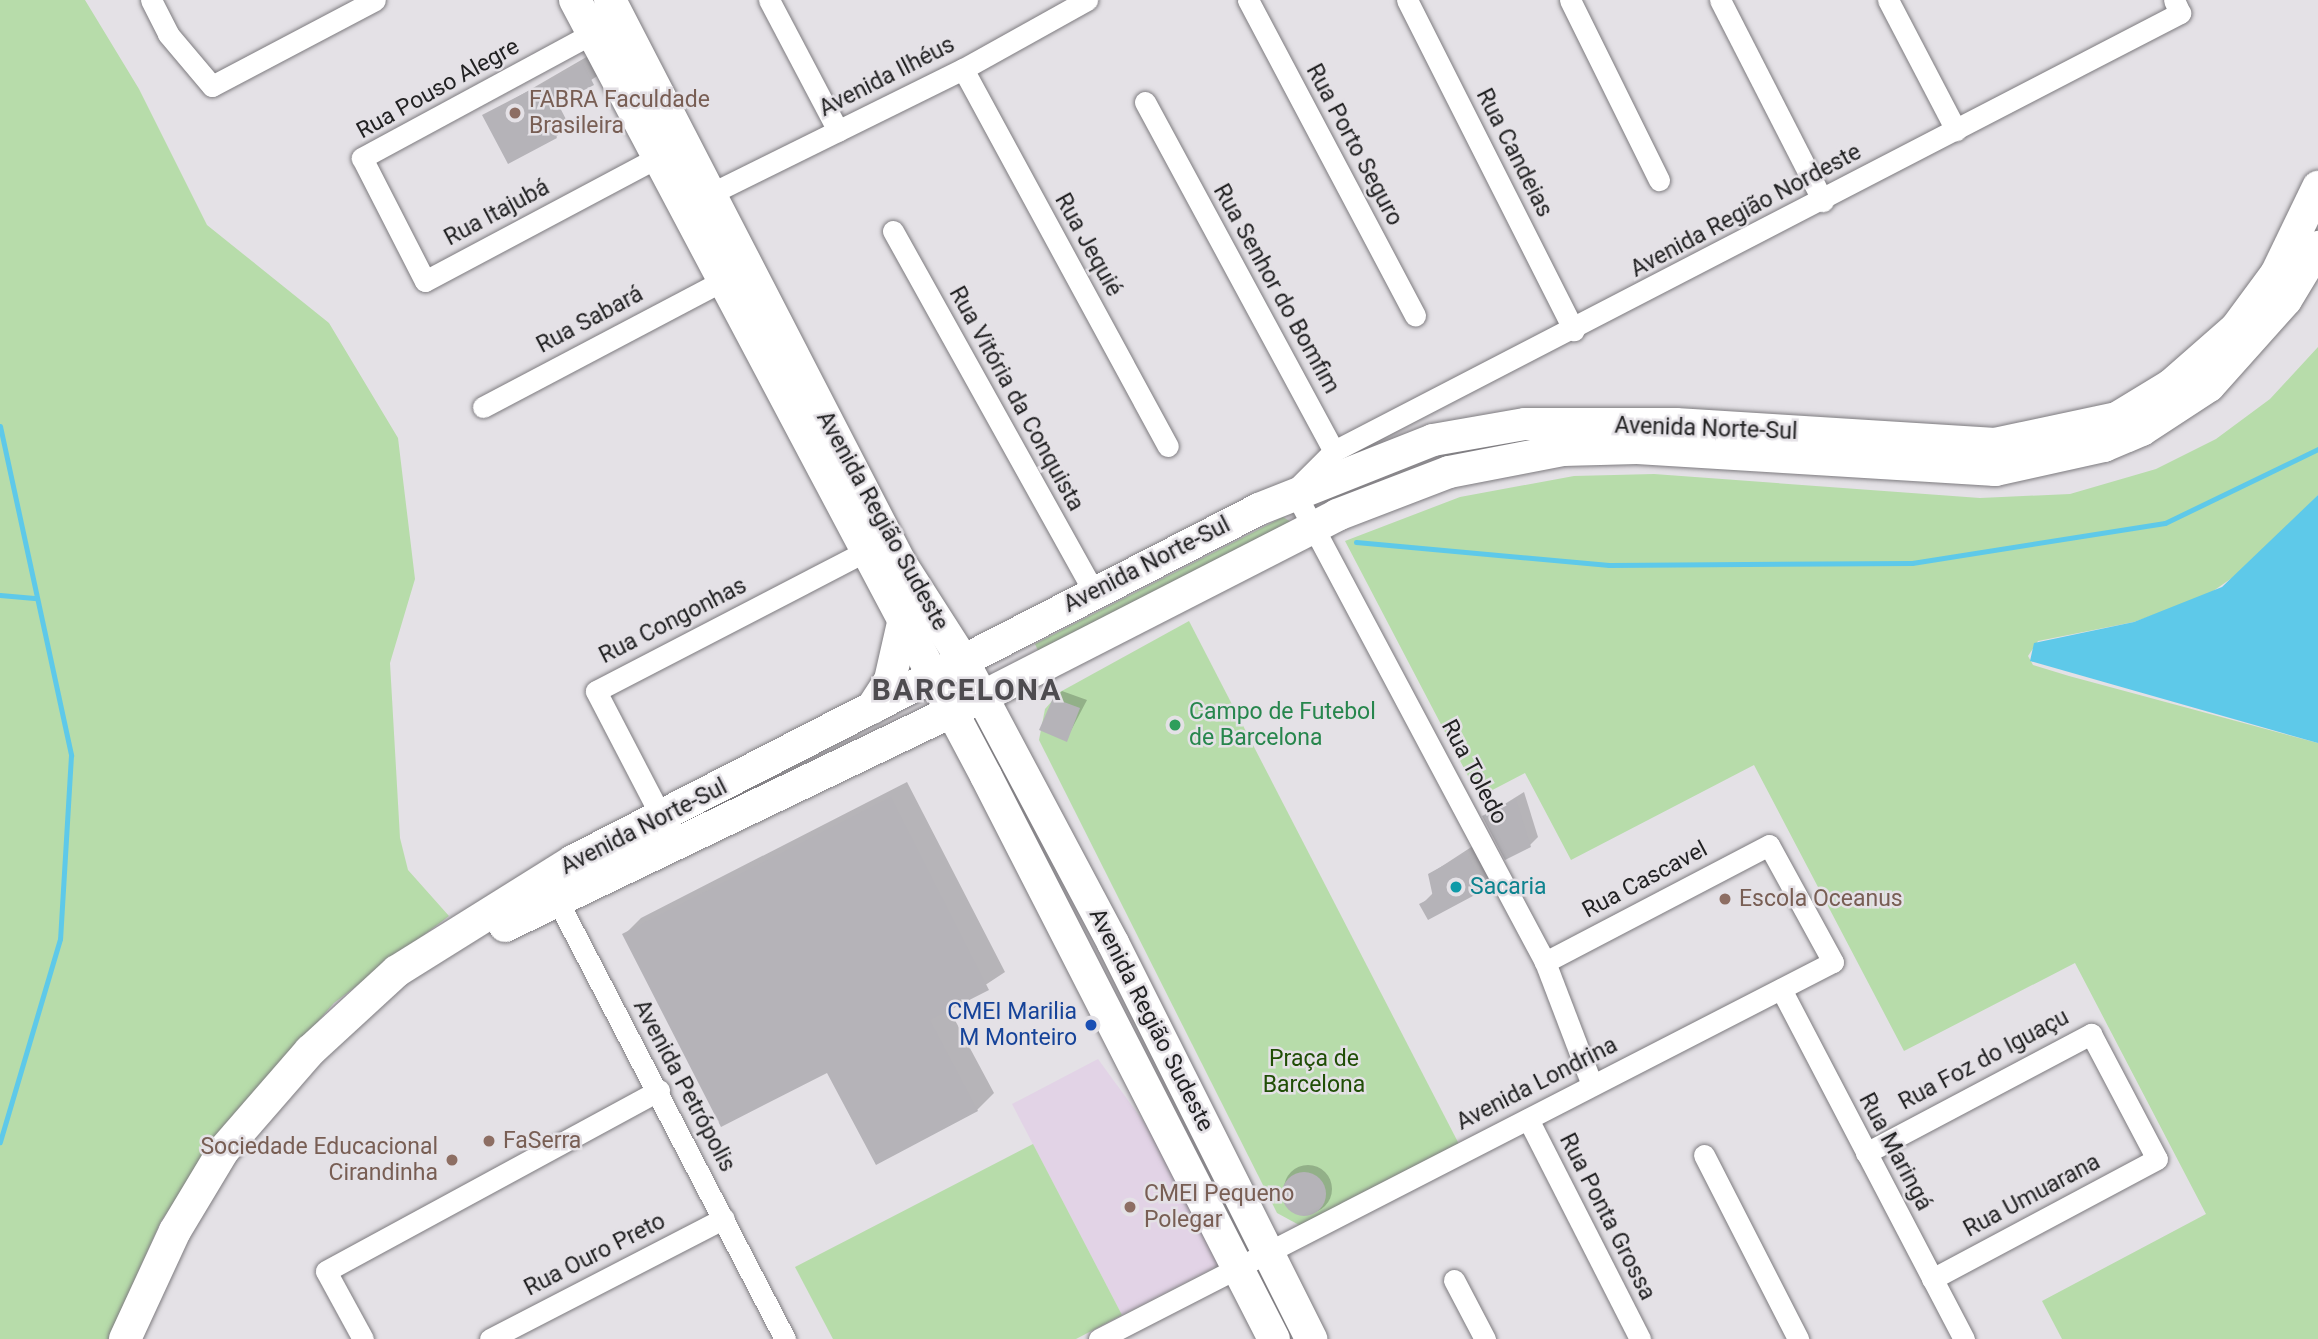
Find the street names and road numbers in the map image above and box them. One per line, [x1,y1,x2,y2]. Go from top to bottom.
street label: Avenida Ilhéus [815,31,959,123]
street label: Rua Pouso Alegre [352,33,524,145]
street label: Rua Porto Seguro [1300,59,1408,231]
street label: Rua Candeias [1470,84,1558,222]
street label: Avenida Região Nordeste [1626,138,1866,284]
street label: Rua Itajubá [440,174,554,252]
street label: Rua Senhor do Bomfim [1207,179,1345,399]
street label: Rua Jequié [1048,189,1128,301]
street label: Rua Sabará [532,280,648,360]
street label: Rua Vitória da Conquista [943,282,1089,516]
street label: Avenida Região Sudeste [810,407,954,635]
street label: Avenida Norte-Sul [1614,412,1798,446]
street label: Avenida Norte-Sul [1059,511,1235,619]
street label: Rua Congonhas [595,572,751,670]
street label: Rua Toledo [1435,715,1513,829]
street label: Avenida Norte-Sul [556,773,732,881]
street label: Rua Cascavel [1578,836,1712,924]
street label: Avenida Região Sudeste [1083,904,1219,1136]
street label: Avenida Petrópolis [627,995,741,1177]
street label: Rua Foz do Iguaçu [1894,1004,2074,1116]
street label: Avenida Londrina [1452,1032,1622,1136]
street label: Rua Maringá [1852,1088,1938,1216]
street label: Rua Ponta Grossa [1553,1129,1661,1305]
street label: Rua Umuarana [1959,1149,2105,1243]
street label: Rua Ouro Preto [520,1208,670,1302]

